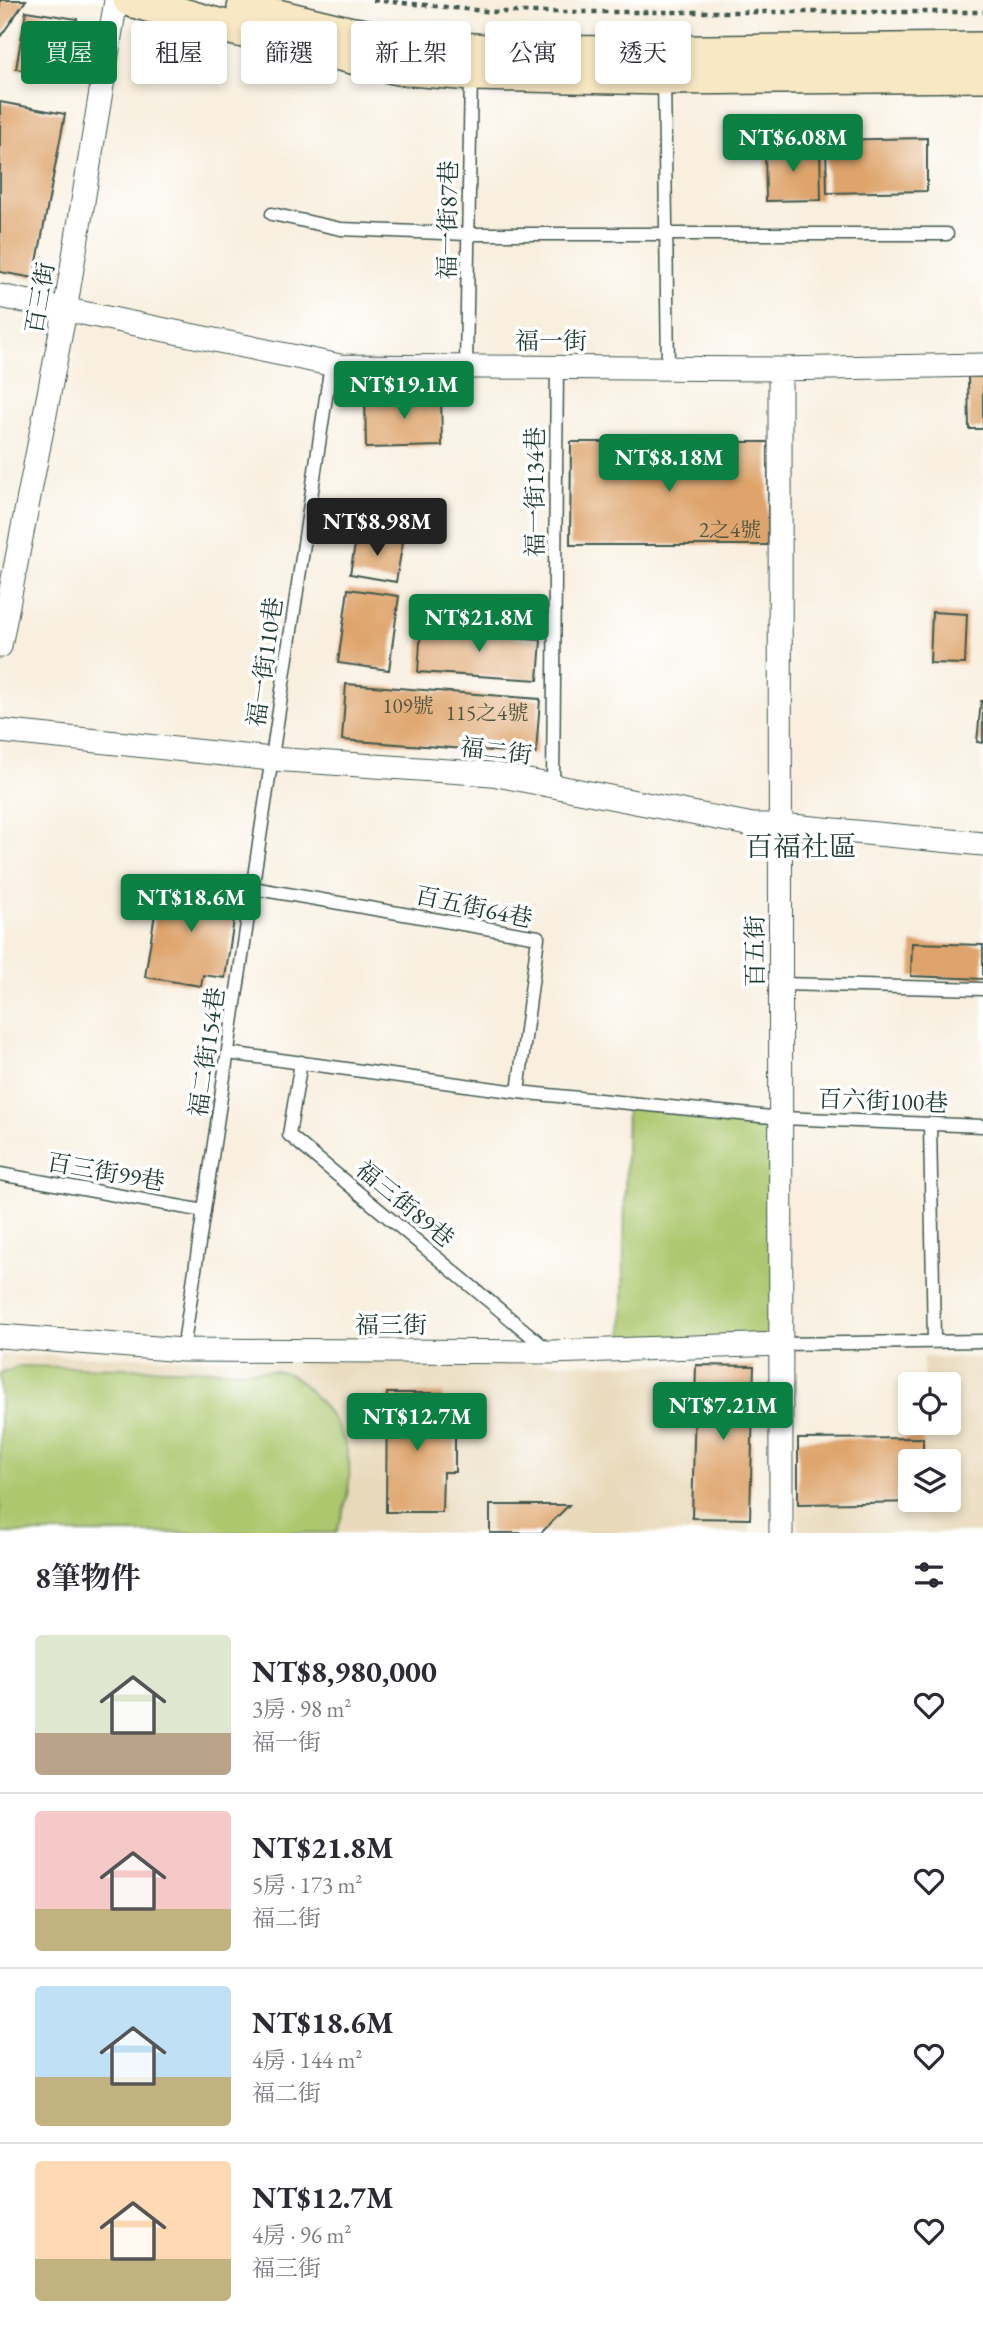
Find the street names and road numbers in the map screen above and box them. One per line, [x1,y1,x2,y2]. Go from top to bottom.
street label: 福一街87巷 [431,160,464,280]
street label: 百三街 [18,260,61,336]
street label: 福一街 [515,325,587,356]
street label: 福一街134巷 [519,427,550,557]
street label: 福一街110巷 [240,595,289,729]
street label: 福二街 [458,731,534,770]
street label: 百五街64巷 [413,879,536,934]
street label: 百五街 [739,915,770,987]
street label: 福二街154巷 [182,985,231,1119]
street label: 百六街100巷 [817,1083,949,1118]
street label: 百三街99巷 [45,1146,167,1197]
street label: 福三街89巷 [350,1153,461,1254]
street label: 福三街 [355,1309,427,1340]

